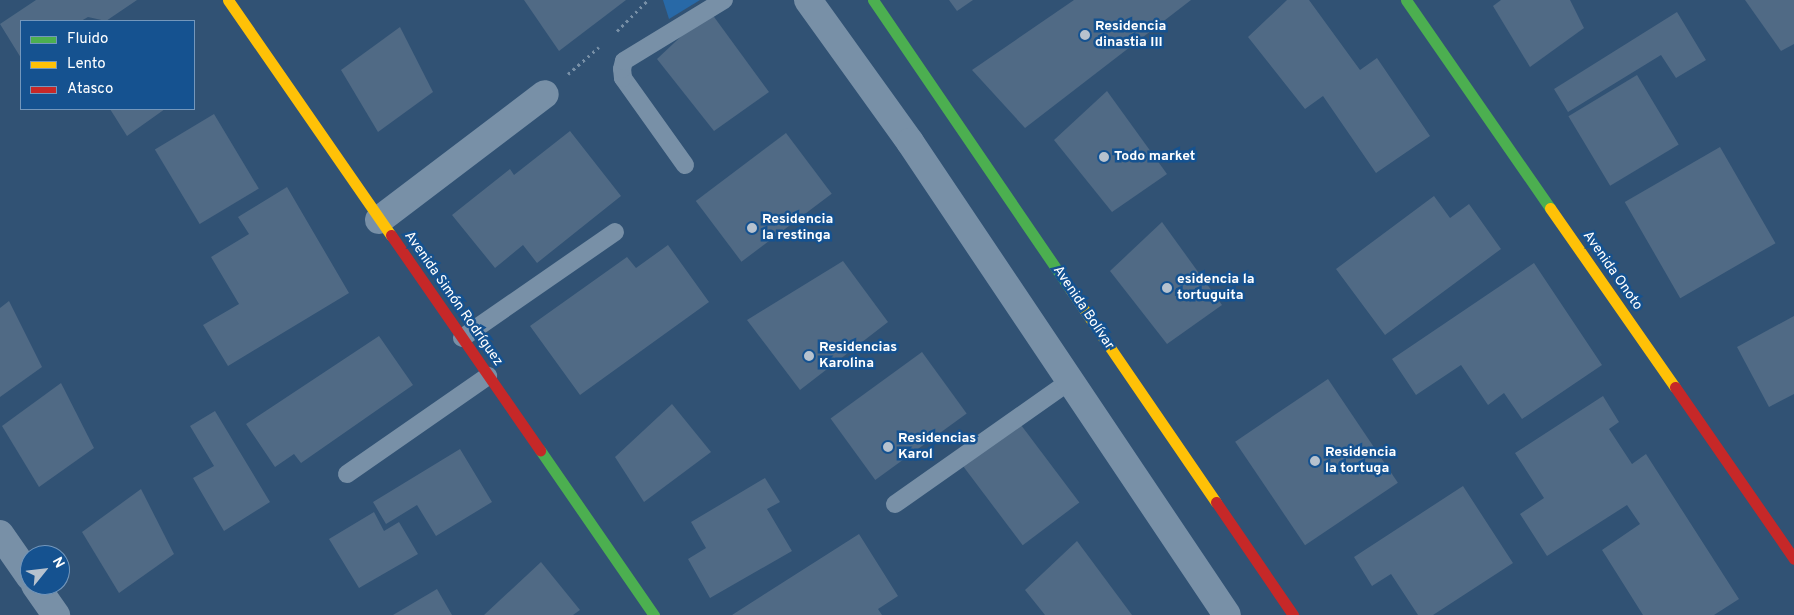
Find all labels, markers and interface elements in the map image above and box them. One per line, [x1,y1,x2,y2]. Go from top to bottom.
place label: Residencia dinastia III [1095,19,1166,52]
legend [20,20,195,110]
marker: Residencia dinastia III [1079,29,1091,41]
text: Fluido [67,30,108,49]
text: Lento [67,55,106,74]
text: Atasco [67,80,113,99]
place label: Todo market [1114,149,1195,165]
marker: Todo market [1098,151,1110,163]
place label: Residencia la restinga [762,212,833,244]
marker: Residencia la restinga [746,222,758,234]
street label: Avenida Simón Rodríguez [400,228,506,370]
street label: Avenida Onoto [1579,228,1645,314]
street label: Avenida Bolívar [1049,263,1117,353]
place label: esidencia la tortuguita [1177,272,1255,304]
marker: esidencia la tortuguita [1161,282,1173,294]
place label: Residencias Karolina [819,340,897,372]
marker: Residencias Karolina [803,350,815,362]
place label: Residencias Karol [898,431,976,464]
marker: Residencias Karol [882,441,894,453]
place label: Residencia la tortuga [1325,445,1396,478]
marker: Residencia la tortuga [1309,455,1321,467]
north arrow [20,545,70,595]
text: N [48,554,68,571]

